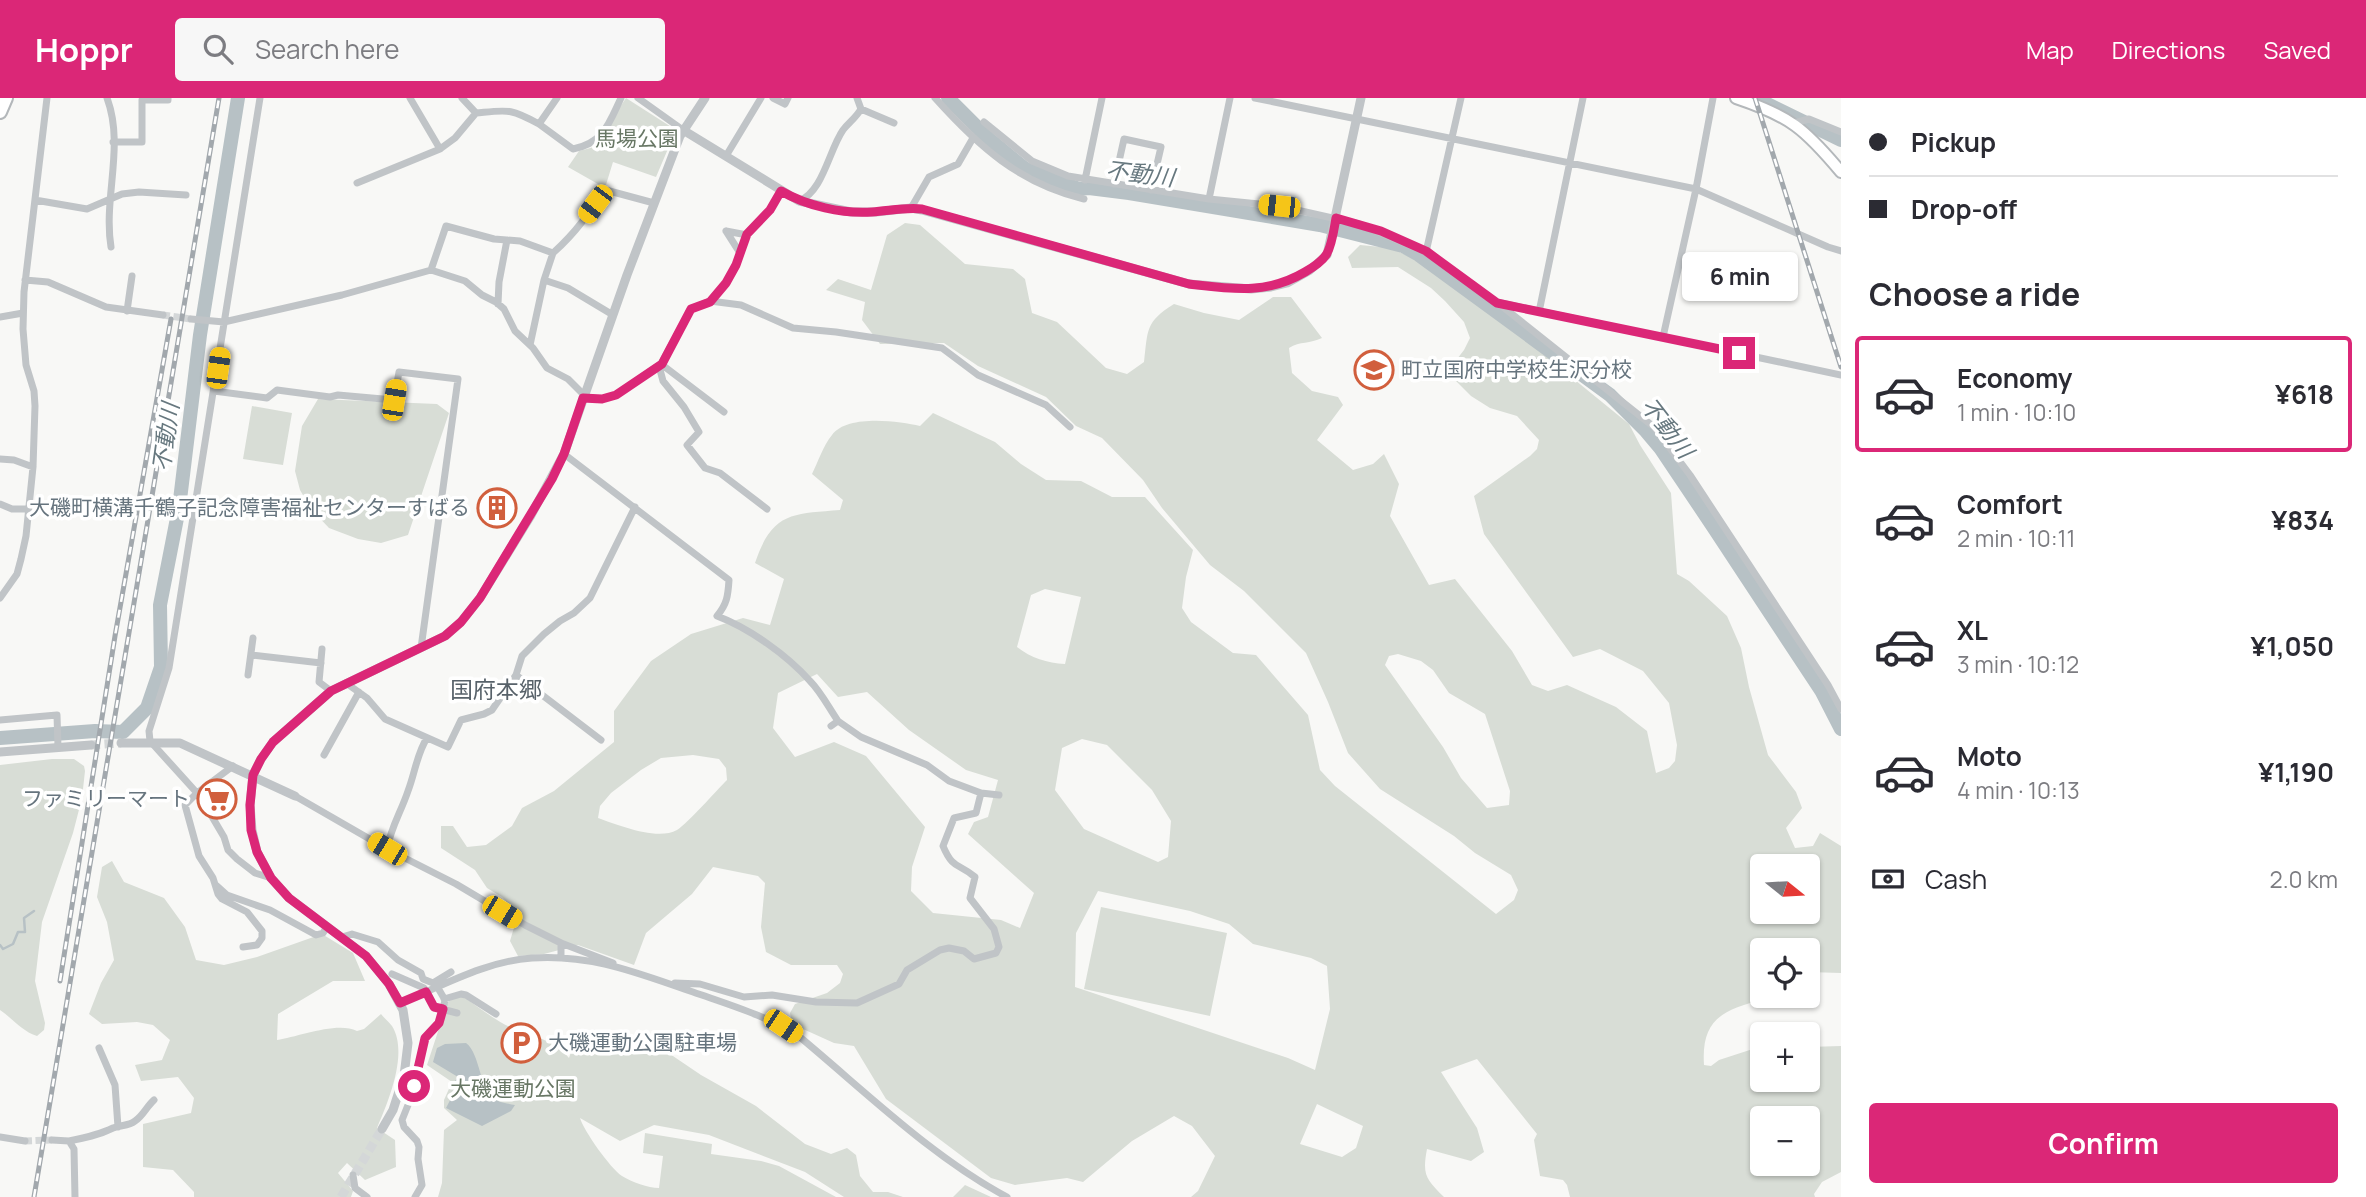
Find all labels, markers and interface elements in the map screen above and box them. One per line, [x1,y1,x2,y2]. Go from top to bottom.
search box [175,18,665,81]
text: Hoppr [35,27,133,72]
icon: search [199,30,237,68]
text: Search here [255,31,400,67]
text: Map [2026,33,2074,66]
text: Directions [2112,33,2225,66]
text: Saved [2263,33,2331,66]
park label: 馬場公園 [595,124,679,152]
text: Pickup [1911,124,1996,160]
water label: 不動川 [1104,153,1179,193]
car [574,181,617,227]
text: Drop-off [1911,191,2017,227]
car [1258,193,1301,219]
callout: 6 min [1681,252,1797,300]
text: 6 min [1710,260,1770,292]
text: Choose a ride [1869,272,2080,316]
route end [1723,337,1755,369]
car [205,346,232,390]
school or university icon: 町立国府中学校生沢分校 [1353,349,1395,391]
place label: 町立国府中学校生沢分校 [1401,355,1632,383]
text: Economy [1957,360,2072,396]
icon: car [1873,363,1936,426]
text: ¥618 [2275,376,2334,412]
car [381,378,408,422]
water label: 不動川 [1634,390,1703,467]
text: 1 min · 10:10 [1957,396,2076,428]
water label: 不動川 [144,397,186,473]
text: Comfort [1957,486,2063,522]
building icon: 大磯町横溝千鶴子記念障害福祉センターすばる [476,487,518,529]
icon: car [1873,489,1936,552]
place label: 大磯町横溝千鶴子記念障害福祉センターすばる [29,493,470,521]
text: ¥834 [2271,502,2334,538]
text: 2 min · 10:11 [1957,522,2075,554]
text: XL [1957,612,1988,648]
icon: car [1873,615,1936,678]
text: ¥1,050 [2250,628,2334,664]
text: 3 min · 10:12 [1957,648,2079,680]
district label: 国府本郷 [450,673,542,705]
text: Moto [1957,738,2022,774]
icon: car [1873,741,1936,804]
text: ¥1,190 [2258,754,2334,790]
text: 4 min · 10:13 [1957,774,2080,806]
supermarket icon: ファミリーマート [196,778,238,820]
place label: ファミリーマート [22,784,190,812]
car [364,829,411,869]
north arrow [1750,854,1820,924]
map controls [1750,854,1820,1176]
icon: cash [1869,860,1907,898]
text: Cash [1925,861,1987,897]
text: 2.0 km [2270,863,2338,895]
car [479,892,526,932]
button: locate [1750,938,1820,1008]
car [760,1006,807,1046]
parking icon: 大磯運動公園駐車場 [500,1022,542,1064]
button: + [1750,1022,1820,1092]
place label: 大磯運動公園駐車場 [548,1028,737,1056]
route start [398,1070,430,1102]
park label: 大磯運動公園 [450,1074,576,1102]
button: Confirm [1869,1103,2338,1183]
button: − [1750,1106,1820,1176]

